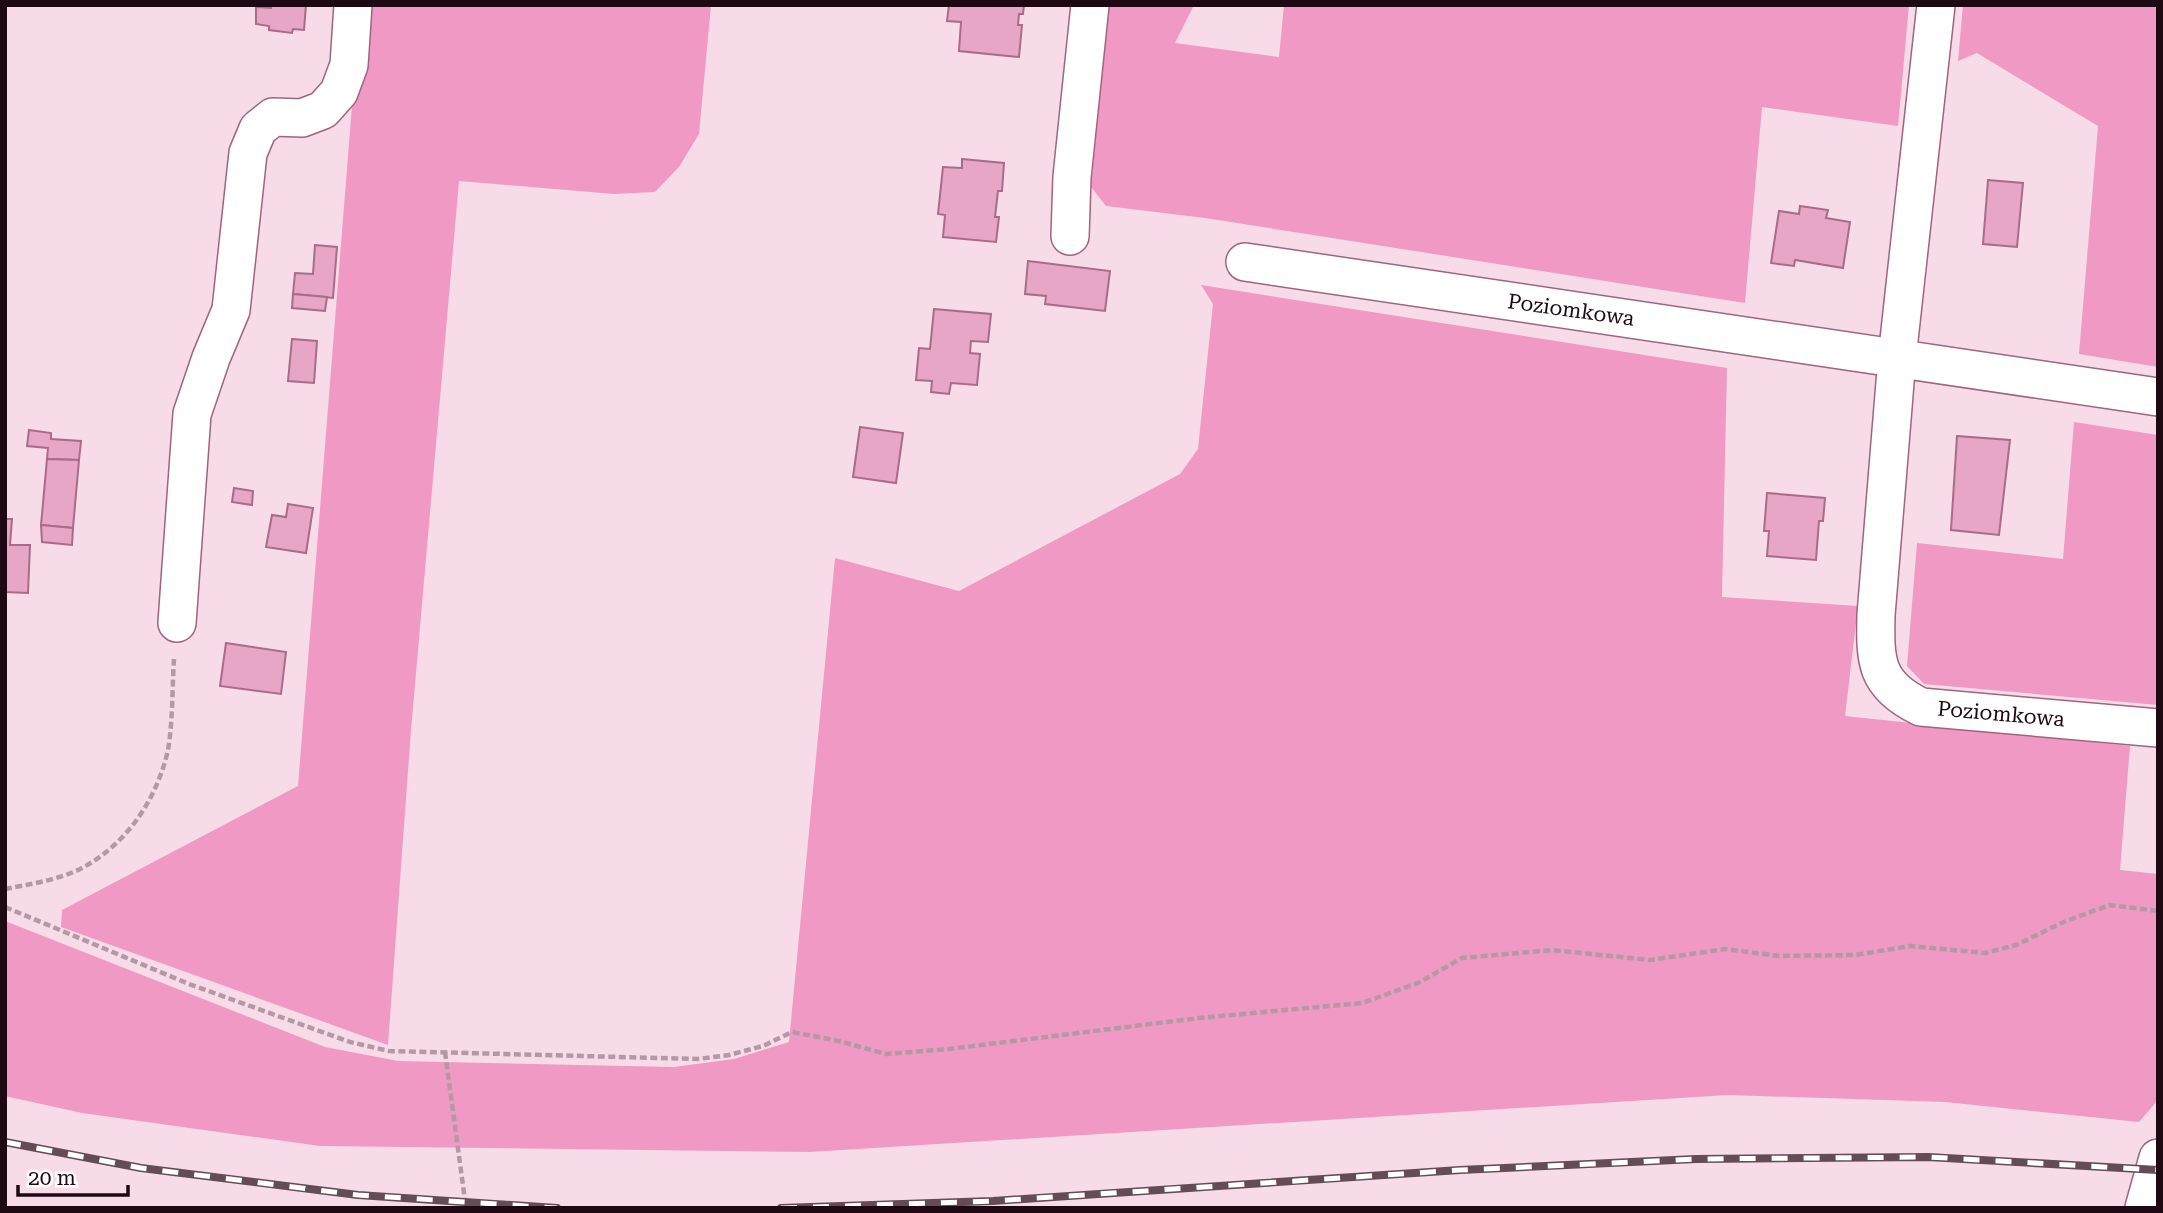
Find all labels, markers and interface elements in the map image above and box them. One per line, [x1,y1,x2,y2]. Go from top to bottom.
street label: Poziomkowa [1506,289,1637,331]
street label: Poziomkowa [1936,696,2066,732]
scale bar [18,1154,128,1198]
text: 20 m [28,1166,76,1190]

